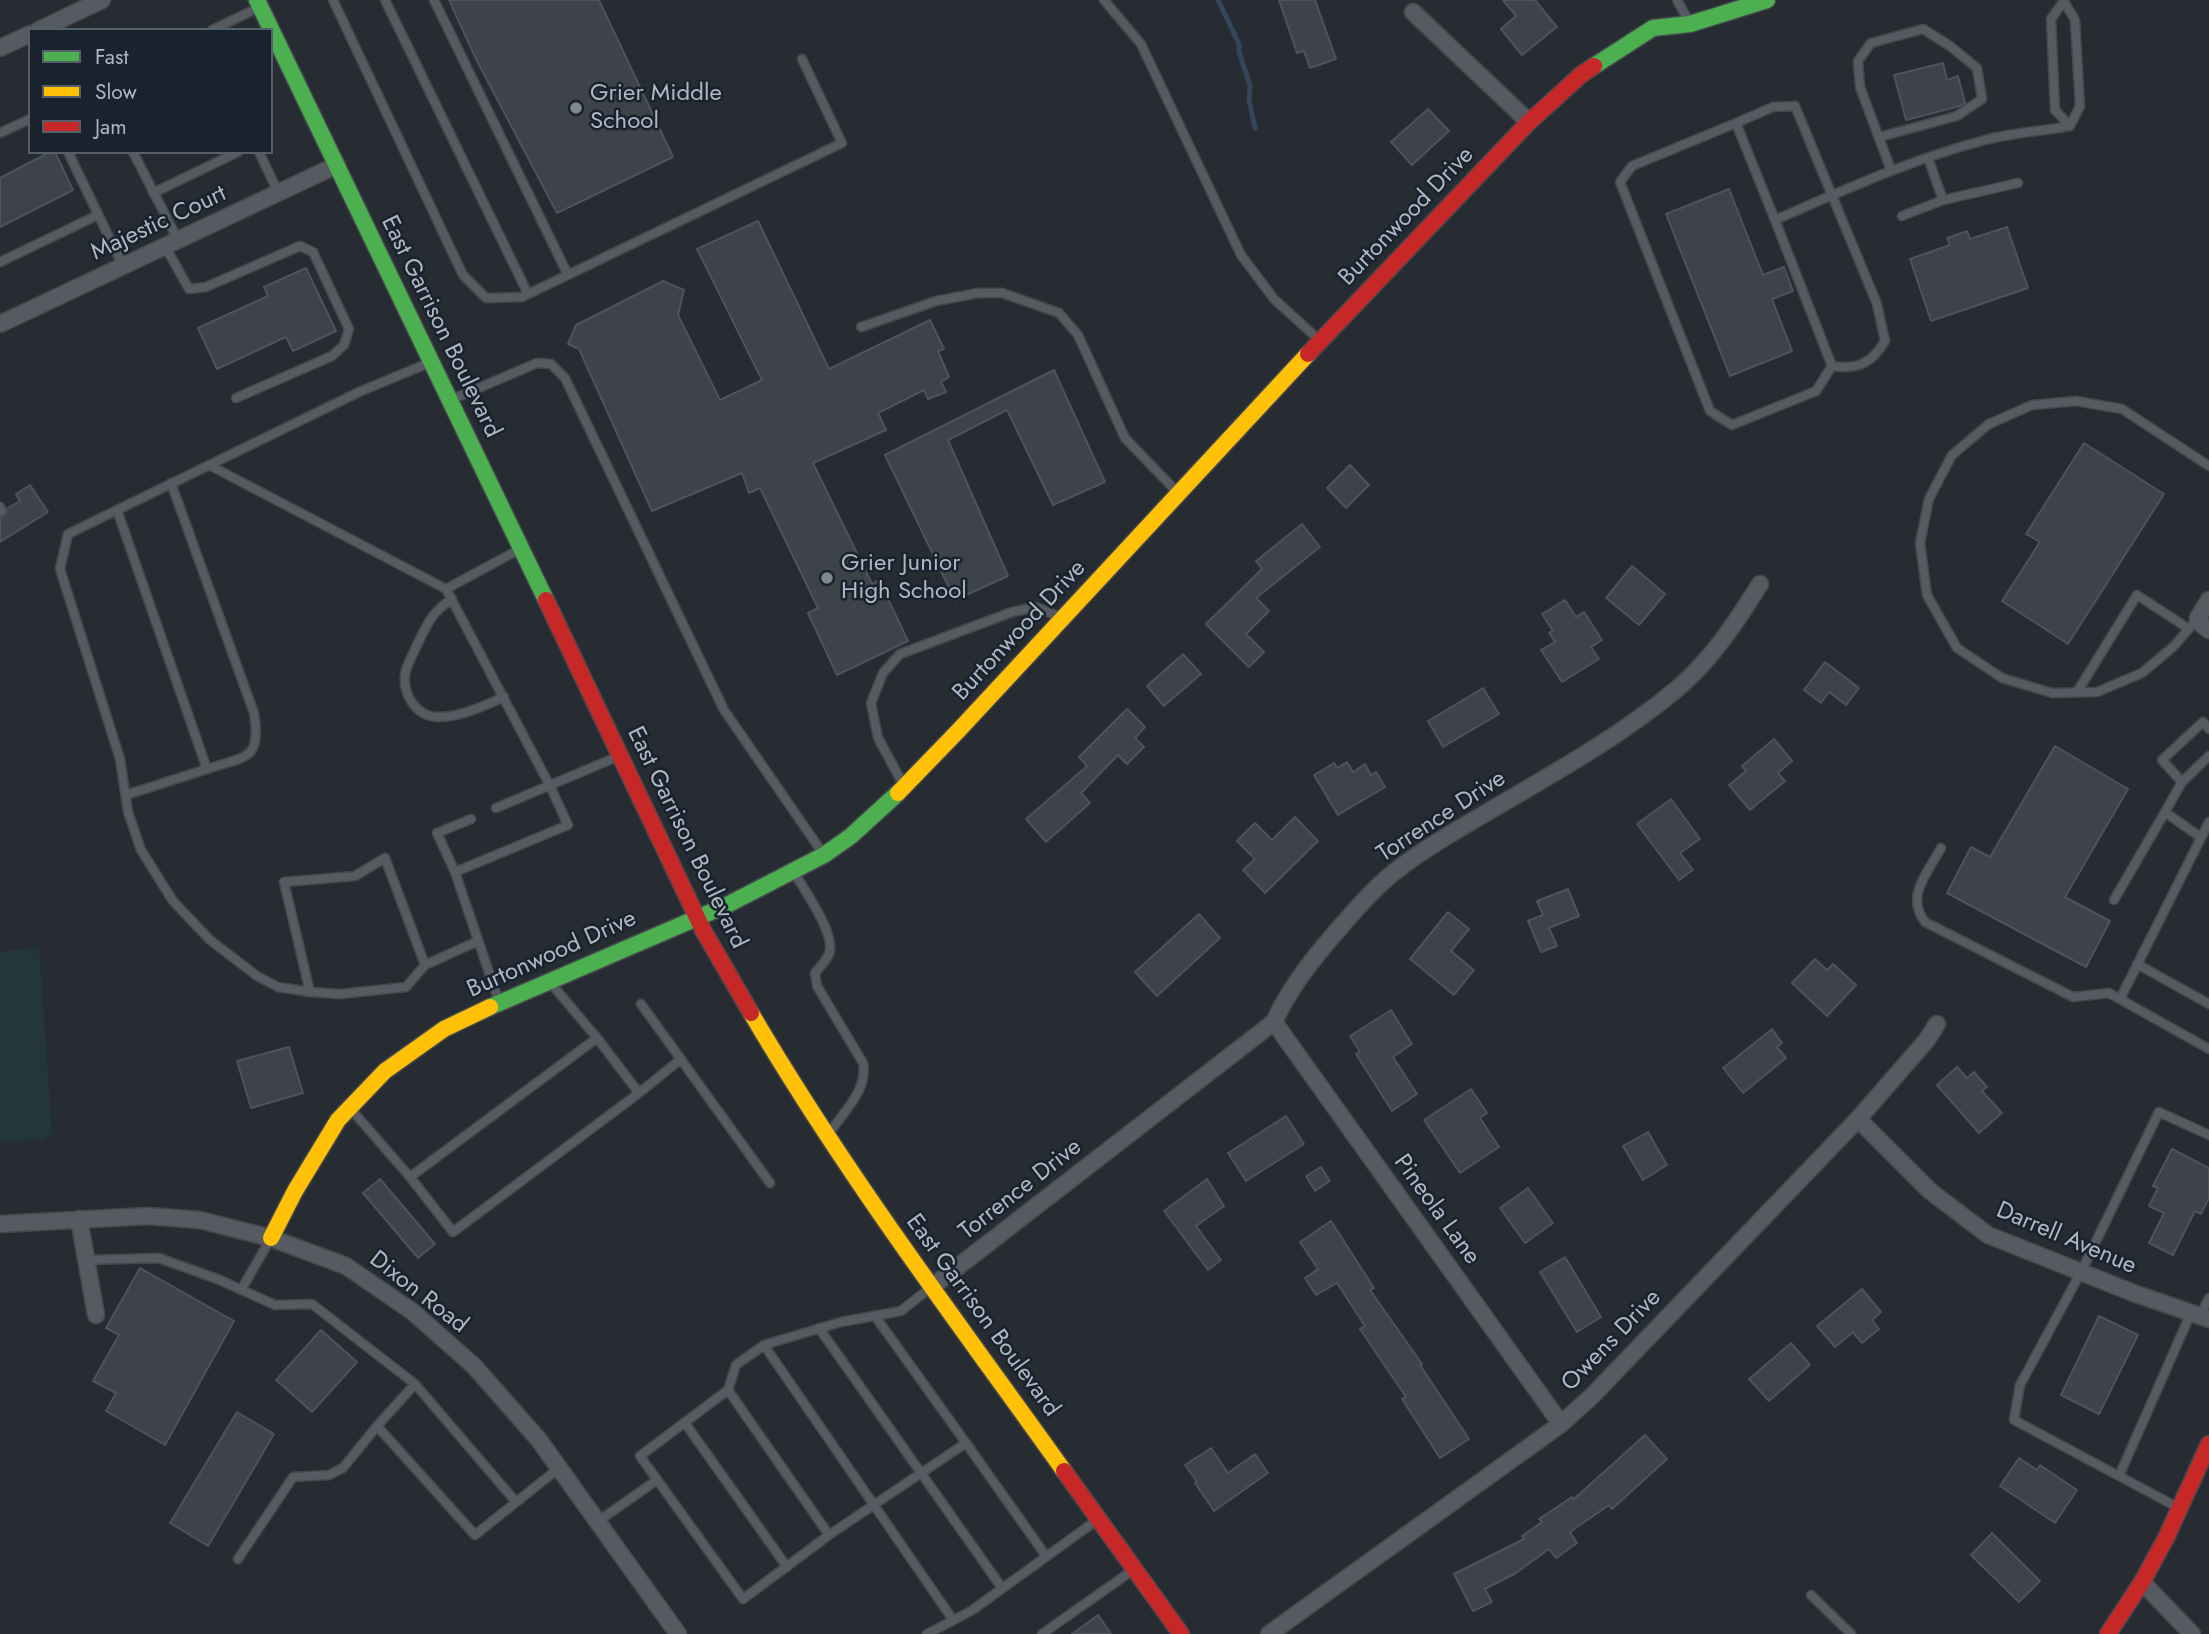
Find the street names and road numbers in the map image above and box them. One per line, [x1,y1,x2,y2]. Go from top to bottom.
street label: Burtonwood Drive [1333,142,1481,292]
street label: Majestic Court [87,180,231,268]
street label: East Garrison Boulevard [374,211,506,443]
street label: Burtonwood Drive [947,555,1093,707]
street label: East Garrison Boulevard [620,722,752,954]
street label: Torrence Drive [1372,765,1512,869]
street label: Burtonwood Drive [463,905,641,1005]
street label: Torrence Drive [954,1133,1088,1247]
street label: Pineola Lane [1386,1149,1486,1271]
street label: Darrell Avenue [1992,1197,2140,1281]
street label: East Garrison Boulevard [899,1209,1065,1423]
street label: Dixon Road [363,1246,473,1340]
street label: Owens Drive [1556,1284,1668,1398]

